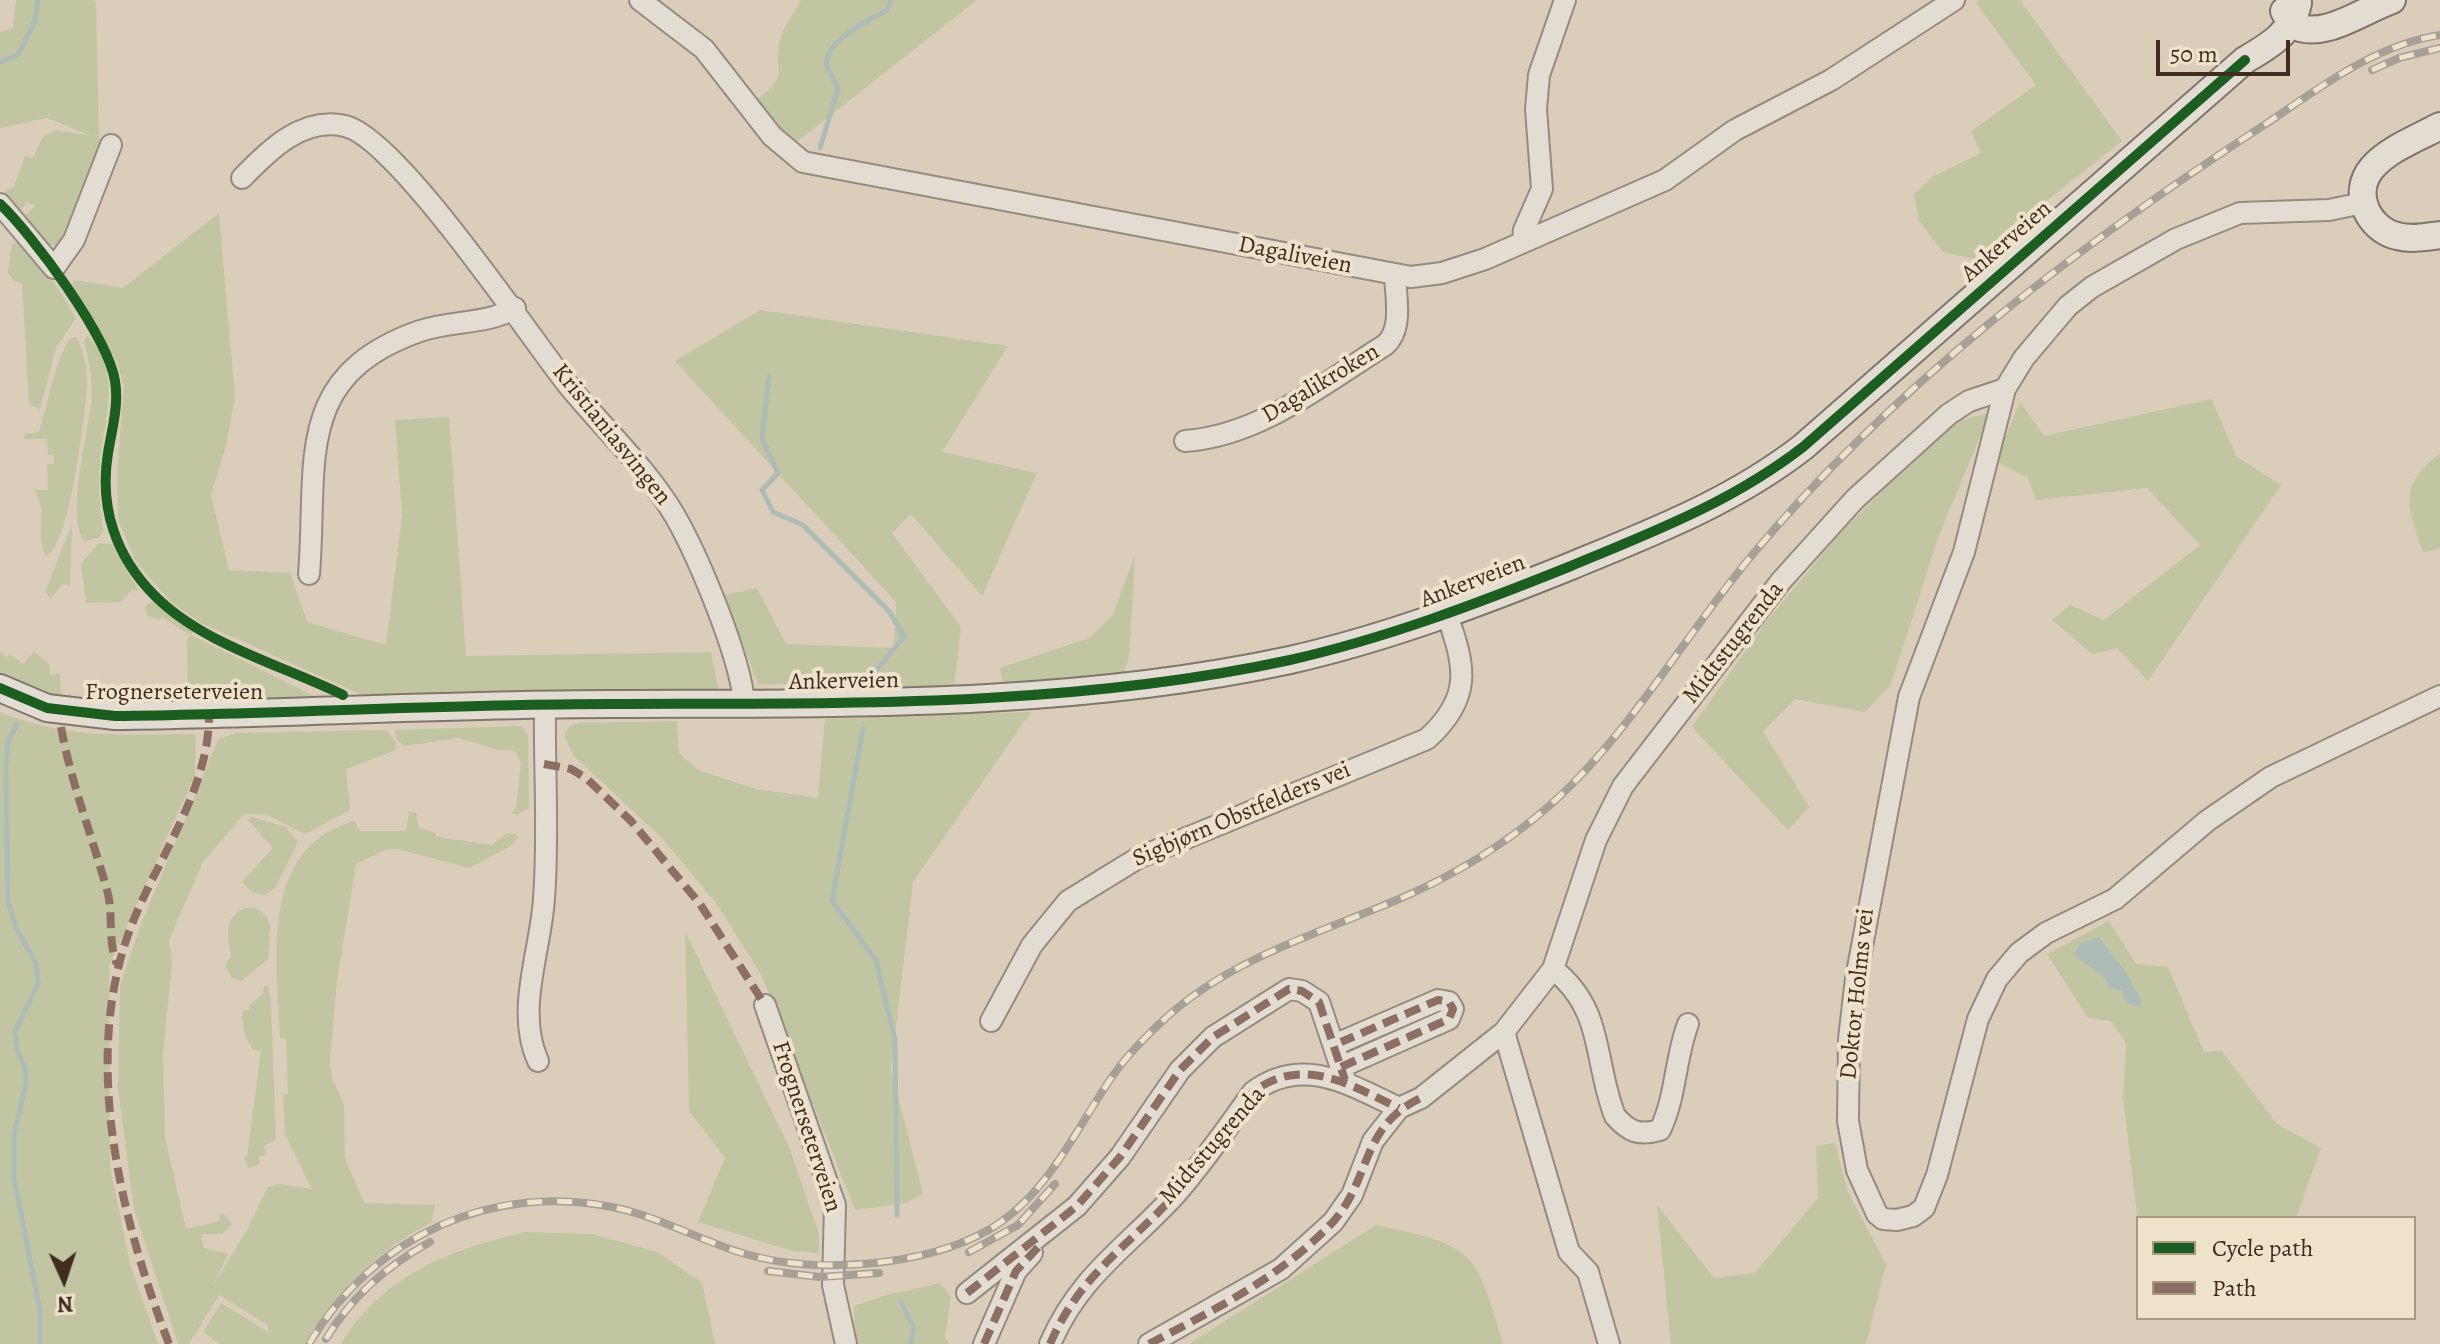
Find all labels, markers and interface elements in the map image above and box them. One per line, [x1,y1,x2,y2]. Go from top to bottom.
scale bar [2160,24,2294,74]
text: 50 m [2170,38,2218,70]
street label: Ankerveien [1956,195,2058,289]
street label: Dagaliveien [1236,231,1354,281]
street label: Dagalikroken [1257,338,1385,430]
street label: Kristianiasvingen [545,358,677,512]
street label: Ankerveien [1416,549,1530,615]
street label: Midtstugrenda [1677,576,1791,710]
street label: Ankerveien [789,667,899,697]
street label: Frognerseterveien [85,679,263,707]
street label: Sigbjørn Obstfelders vei [1129,756,1355,874]
street label: Doktor Holms vei [1835,907,1881,1081]
street label: Frognerseterveien [765,1038,847,1216]
street label: Midtstugrenda [1154,1081,1272,1211]
legend [2136,1216,2416,1320]
text: Cycle path [2212,1232,2313,1264]
north arrow [24,1240,104,1320]
text: Path [2212,1272,2257,1304]
text: N [56,1289,74,1319]

